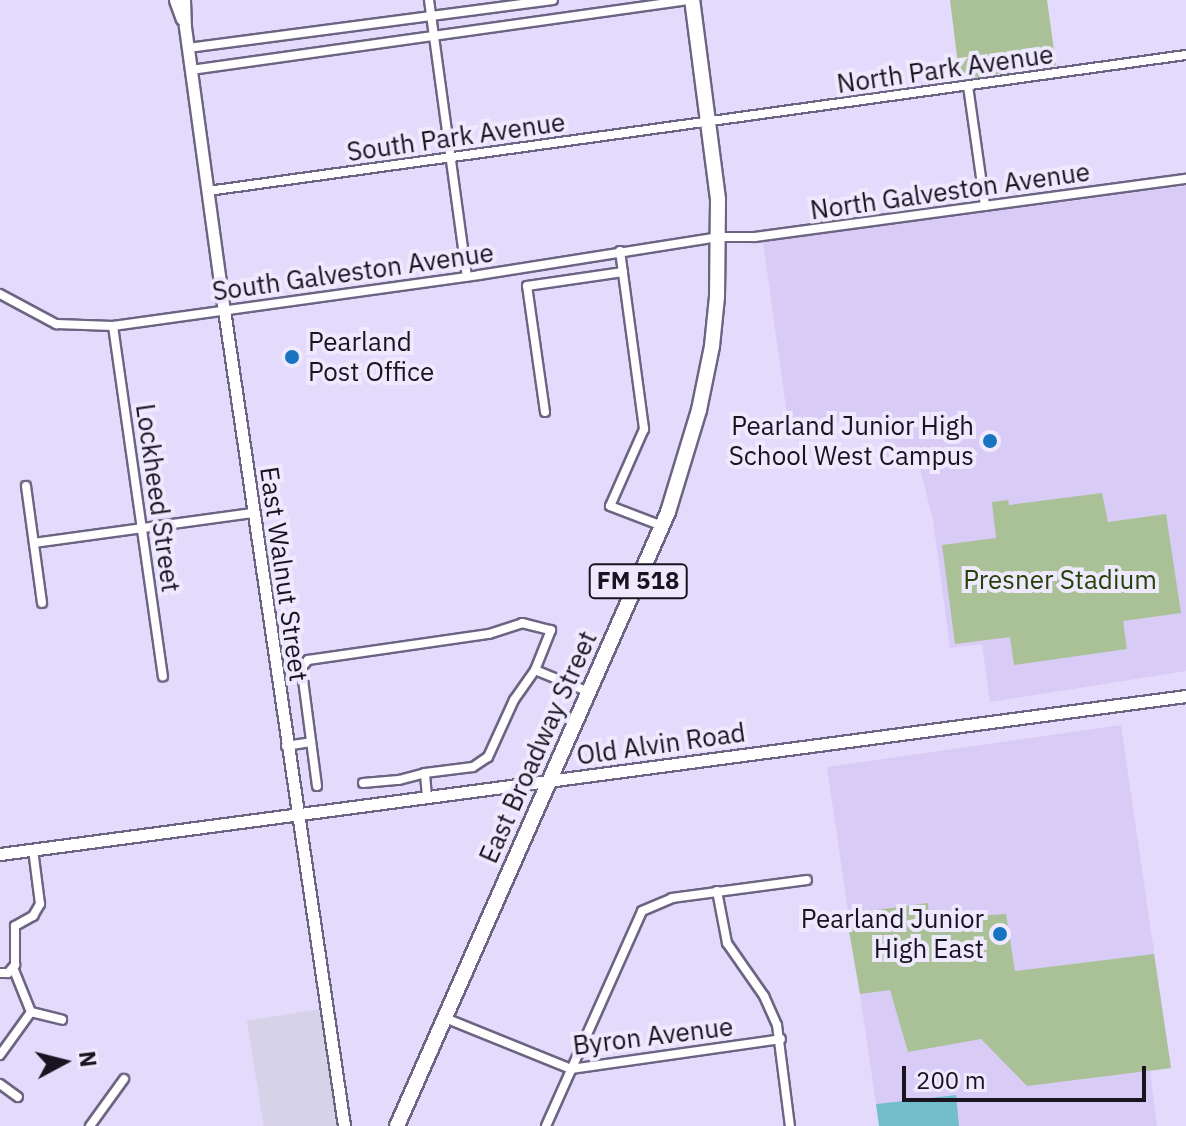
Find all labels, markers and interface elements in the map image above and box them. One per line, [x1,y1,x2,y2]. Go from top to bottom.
street label: North Park Avenue [835,38,1055,100]
street label: South Park Avenue [345,106,567,168]
street label: North Galveston Avenue [808,156,1092,226]
street label: South Galveston Avenue [210,237,496,307]
place label: Pearland Post Office [308,326,434,388]
marker: Pearland Post Office [283,348,301,366]
street label: Lockheed Street [129,402,187,594]
place label: Pearland Junior High School West Campus [729,410,974,472]
marker: Pearland Junior High School West Campus [981,432,999,450]
street label: East Walnut Street [253,465,315,683]
road number: FM 518 [588,561,688,601]
park label: Presner Stadium [963,564,1157,596]
street label: East Broadway Street [473,626,603,868]
street label: Old Alvin Road [575,717,747,771]
place label: Pearland Junior High East [801,903,984,964]
marker: Pearland Junior High East [991,925,1009,943]
street label: Byron Avenue [571,1011,735,1061]
north arrow [24,1022,104,1102]
text: N [73,1049,104,1069]
scale bar [906,1050,1150,1100]
text: 200 m [916,1064,986,1096]

